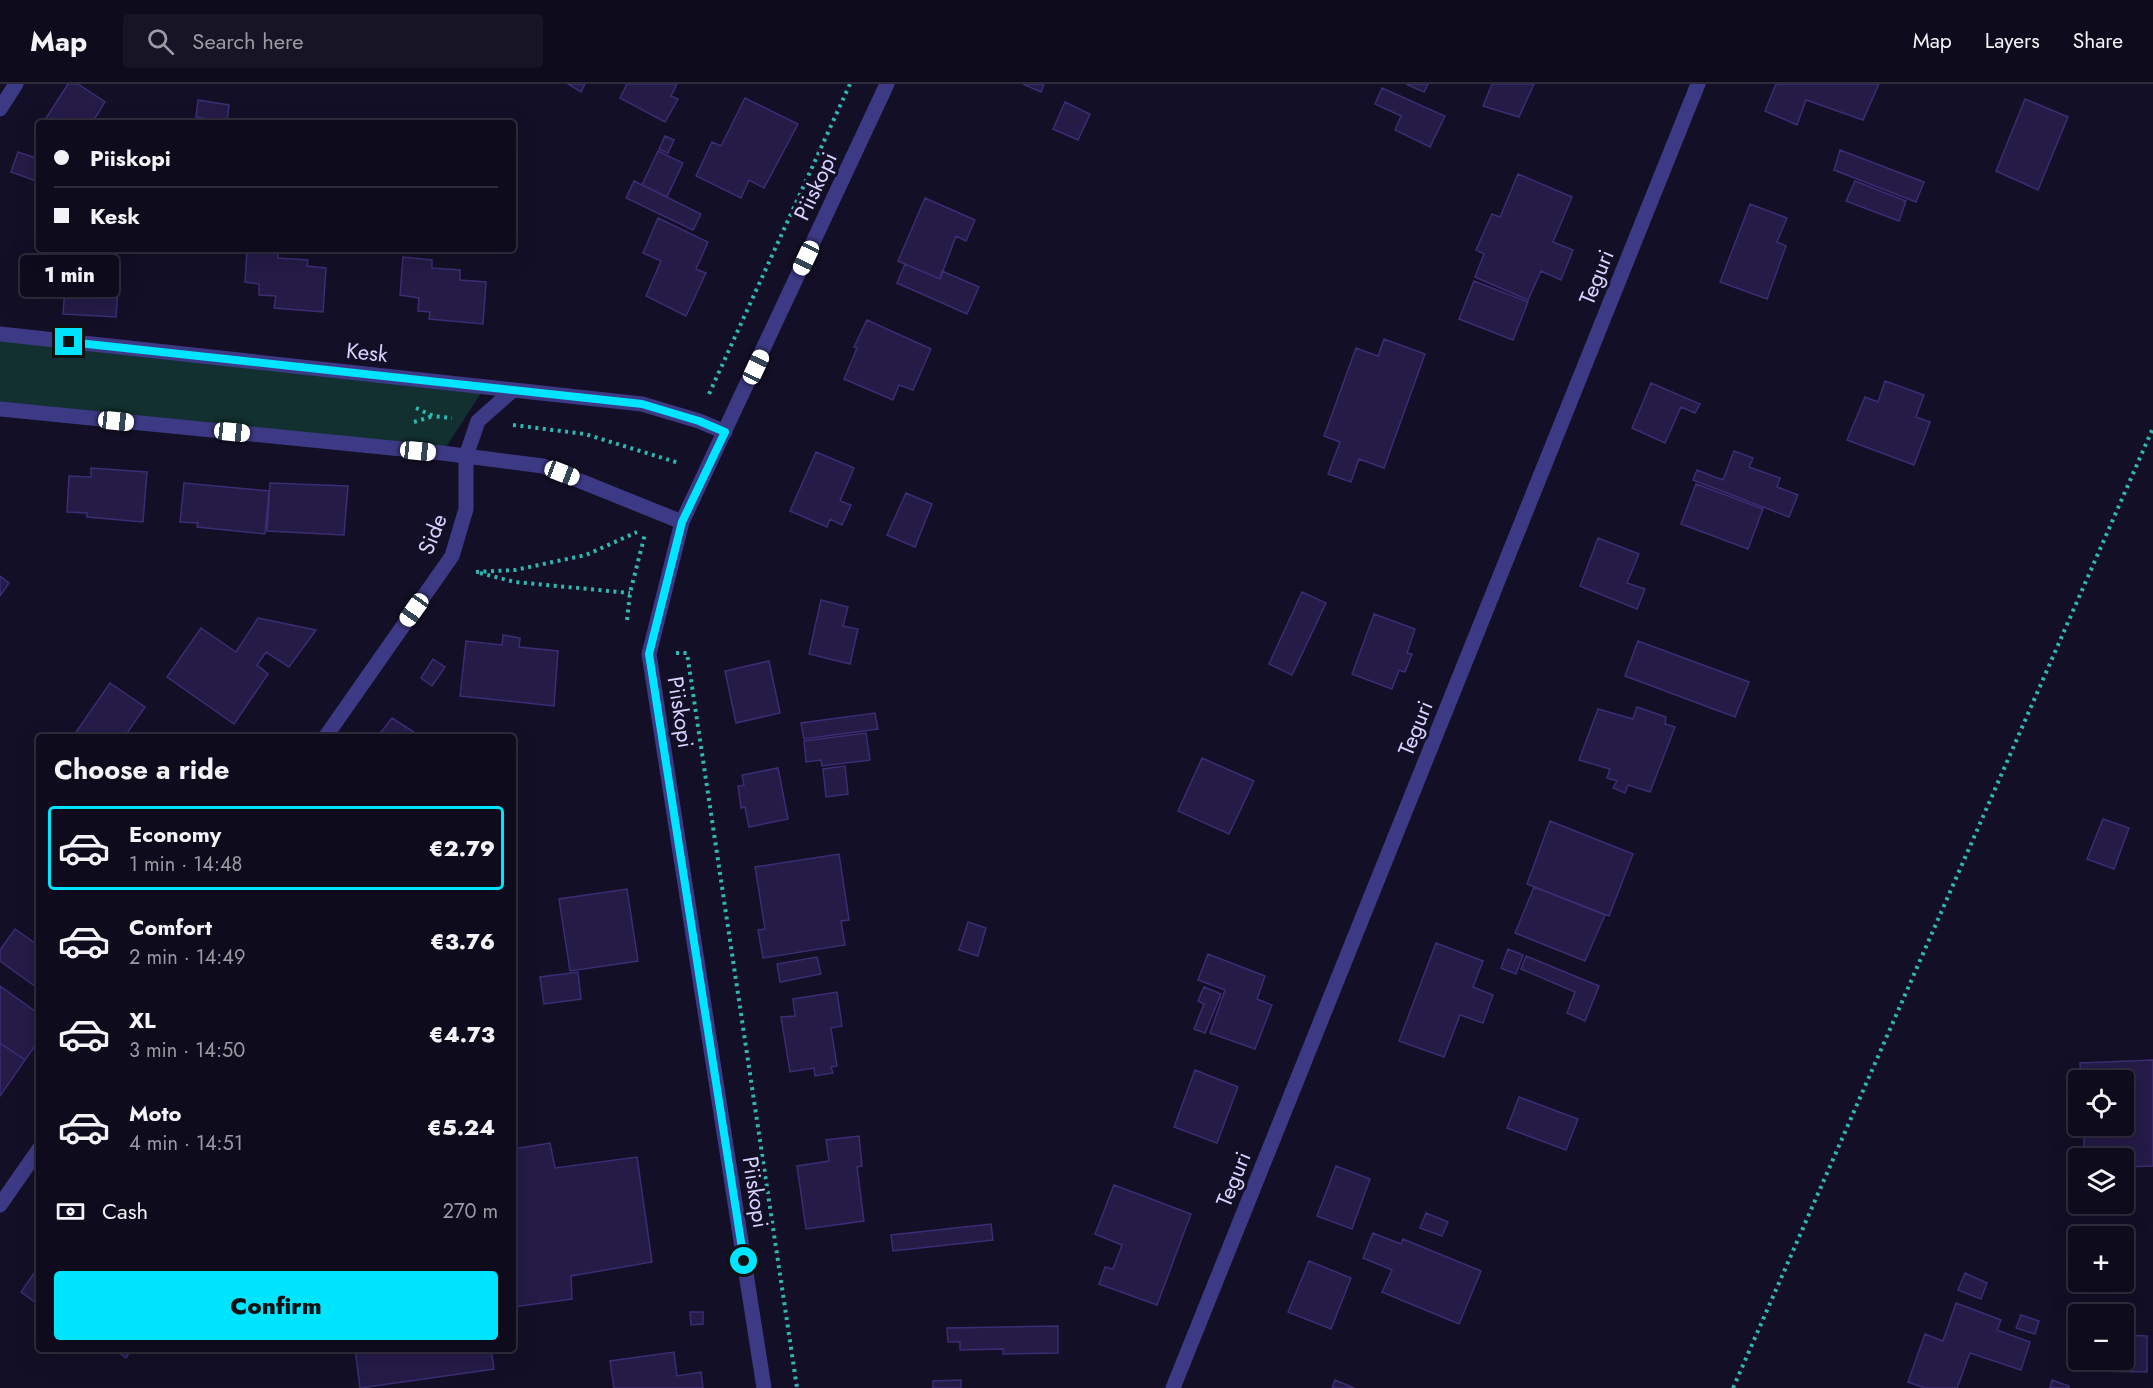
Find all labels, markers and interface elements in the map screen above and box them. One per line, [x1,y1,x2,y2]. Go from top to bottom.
search box [123,14,543,68]
text: Map [30,21,87,62]
icon: search [144,25,177,58]
text: Search here [192,25,304,57]
text: Map [1913,26,1952,56]
text: Layers [1985,26,2040,56]
text: Share [2073,26,2123,56]
text: Piiskopi [90,142,171,174]
street label: Piiskopi [785,147,845,225]
text: Kesk [90,200,140,232]
car [790,238,822,278]
street label: Teguri [1571,245,1621,309]
callout: 1 min [20,255,118,297]
text: 1 min [44,261,95,290]
route end [55,328,82,355]
street label: Kesk [345,334,390,370]
car [740,347,772,387]
car [97,410,135,432]
car [213,421,251,443]
car [399,440,437,462]
car [542,458,582,488]
street label: Side [409,509,455,559]
car [396,590,432,630]
street label: Piiskopi [660,674,702,750]
street label: Teguri [1390,696,1440,760]
text: Choose a ride [54,750,229,789]
text: Economy [129,818,221,850]
icon: car [57,821,111,875]
text: €2.79 [429,832,495,864]
text: 1 min · 14:48 [129,850,243,879]
text: Comfort [129,911,212,943]
icon: car [57,914,111,968]
text: €3.76 [430,925,495,957]
text: 2 min · 14:49 [129,943,246,972]
text: XL [129,1004,156,1036]
icon: car [57,1007,111,1061]
text: €4.73 [429,1018,495,1050]
text: 3 min · 14:50 [129,1036,245,1065]
map controls [2068,1070,2134,1370]
button: locate [2068,1070,2134,1136]
text: Moto [129,1097,182,1129]
icon: car [57,1100,111,1154]
text: €5.24 [427,1111,495,1143]
text: 4 min · 14:51 [129,1129,243,1158]
street label: Teguri [1208,1147,1258,1211]
button: layers [2068,1148,2134,1214]
street label: Piiskopi [735,1154,777,1230]
icon: cash [54,1195,87,1228]
text: Cash [102,1195,148,1227]
text: 270 m [443,1197,498,1226]
button: + [2068,1226,2134,1292]
route start [730,1247,757,1274]
button: Confirm [54,1271,498,1340]
button: − [2068,1304,2134,1370]

